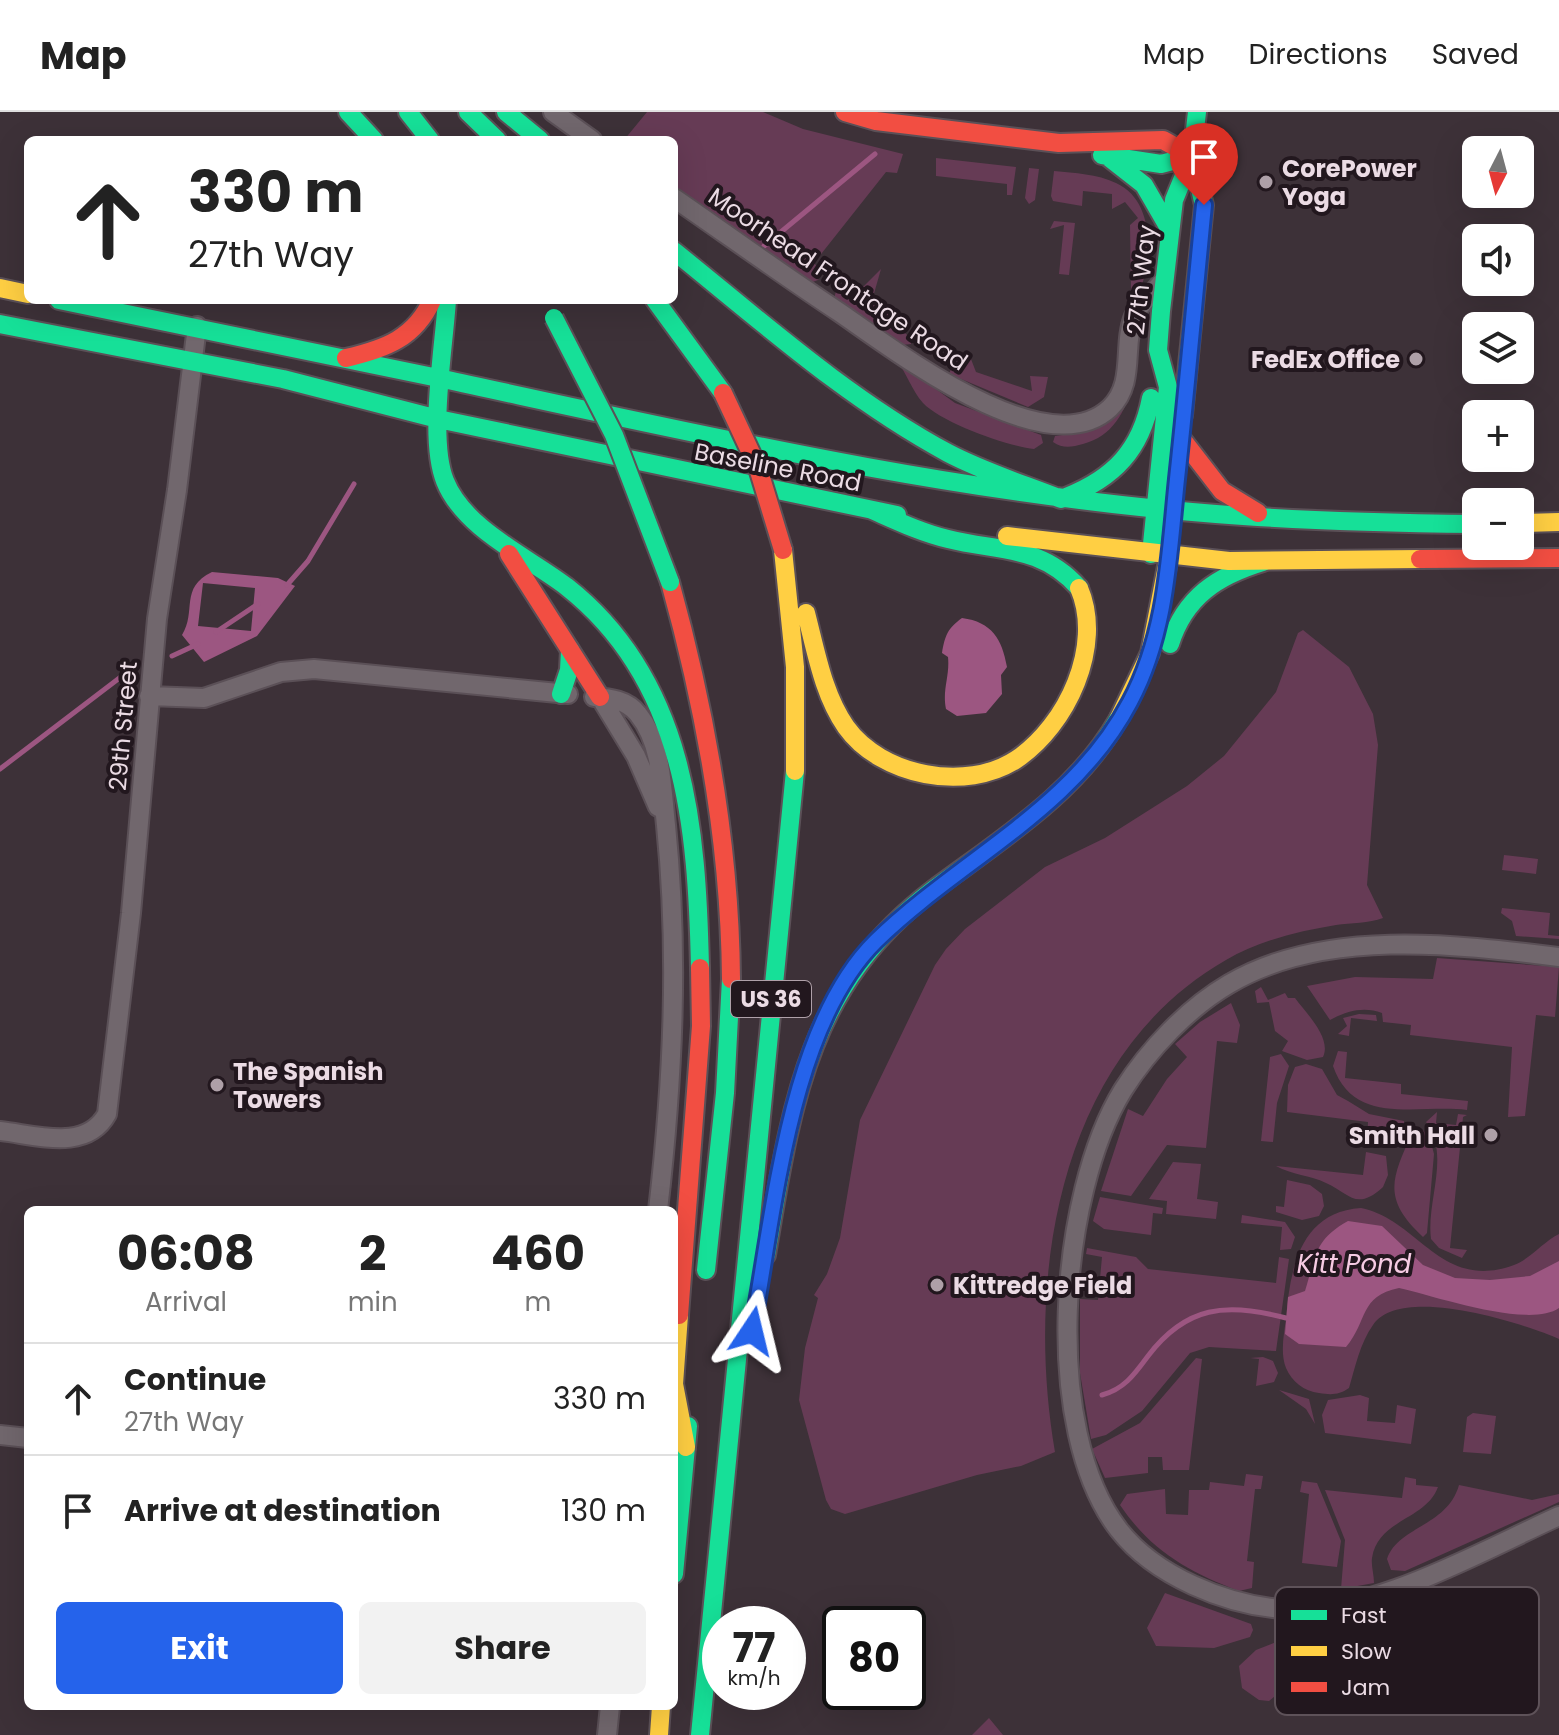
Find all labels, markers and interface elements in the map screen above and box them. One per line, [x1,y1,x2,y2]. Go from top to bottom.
text: Map [40,29,127,82]
text: Map [1143,35,1205,74]
text: Directions [1249,35,1388,74]
text: Saved [1432,35,1519,74]
pin [1170,123,1238,205]
icon: arrive [1182,135,1226,179]
north arrow [1462,136,1534,208]
map controls [1462,136,1534,560]
place label: CorePower Yoga [1282,152,1417,213]
text: 330 m [188,153,363,232]
icon: ahead [56,168,160,272]
marker: CorePower Yoga [1257,173,1275,191]
street label: Moorhead Frontage Road [702,180,974,378]
street label: 27th Way [1119,223,1163,337]
button: sound [1462,224,1534,296]
text: 27th Way [188,229,354,280]
button: layers [1462,312,1534,384]
place label: FedEx Office [1251,343,1400,376]
marker: FedEx Office [1407,350,1425,368]
button: + [1462,400,1534,472]
street label: Baseline Road [692,435,864,499]
button: − [1462,488,1534,560]
street label: 29th Street [101,660,145,792]
road number: US 36 [731,981,811,1017]
place label: The Spanish Towers [233,1055,383,1116]
marker: The Spanish Towers [208,1076,226,1094]
place label: Smith Hall [1349,1119,1475,1152]
marker: Smith Hall [1482,1126,1500,1144]
text: 06:08 [117,1220,255,1287]
text: 2 [359,1220,386,1287]
text: 460 [491,1220,585,1287]
water label: Kitt Pond [1297,1246,1412,1282]
place label: Kittredge Field [953,1269,1132,1302]
marker: Kittredge Field [928,1276,946,1294]
text: Arrival [145,1284,227,1320]
text: min [348,1284,398,1320]
text: m [524,1284,551,1320]
position arrow [710,1289,794,1373]
text: Continue [124,1358,266,1401]
icon: ahead [56,1377,100,1421]
text: 330 m [553,1377,646,1420]
text: 27th Way [124,1404,244,1440]
icon: arrive [56,1489,100,1533]
text: Arrive at destination [124,1489,441,1532]
text: 130 m [561,1489,646,1532]
legend [1275,1587,1539,1715]
text: Fast [1341,1600,1386,1631]
button: Exit [56,1602,343,1694]
button: Share [359,1602,646,1694]
speed limit sign: 80 [822,1606,926,1710]
text: 77 [733,1620,775,1676]
text: Slow [1341,1636,1391,1667]
text: km/h [727,1664,781,1692]
text: Jam [1341,1672,1390,1703]

